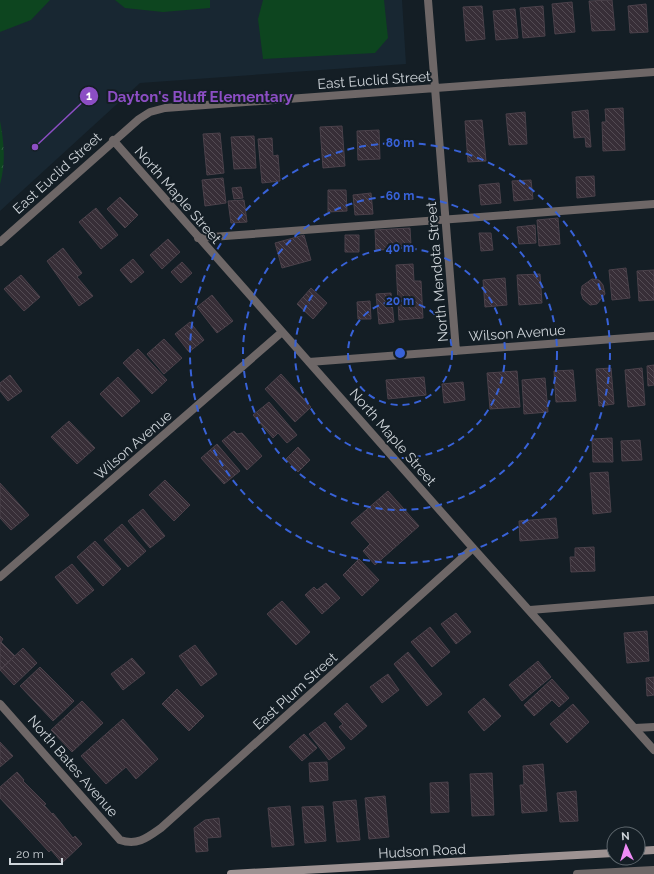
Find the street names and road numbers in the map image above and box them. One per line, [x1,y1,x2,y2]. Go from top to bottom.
street label: East Euclid Street [317,68,431,92]
street label: East Euclid Street [9,129,105,217]
street label: North Maple Street [132,143,225,247]
street label: North Mendota Street [423,201,451,343]
street label: Wilson Avenue [468,322,566,344]
street label: North Maple Street [347,385,440,489]
street label: Wilson Avenue [91,407,175,483]
street label: East Plum Street [250,649,340,733]
street label: North Bates Avenue [25,712,121,820]
street label: Hudson Road [378,841,466,861]

